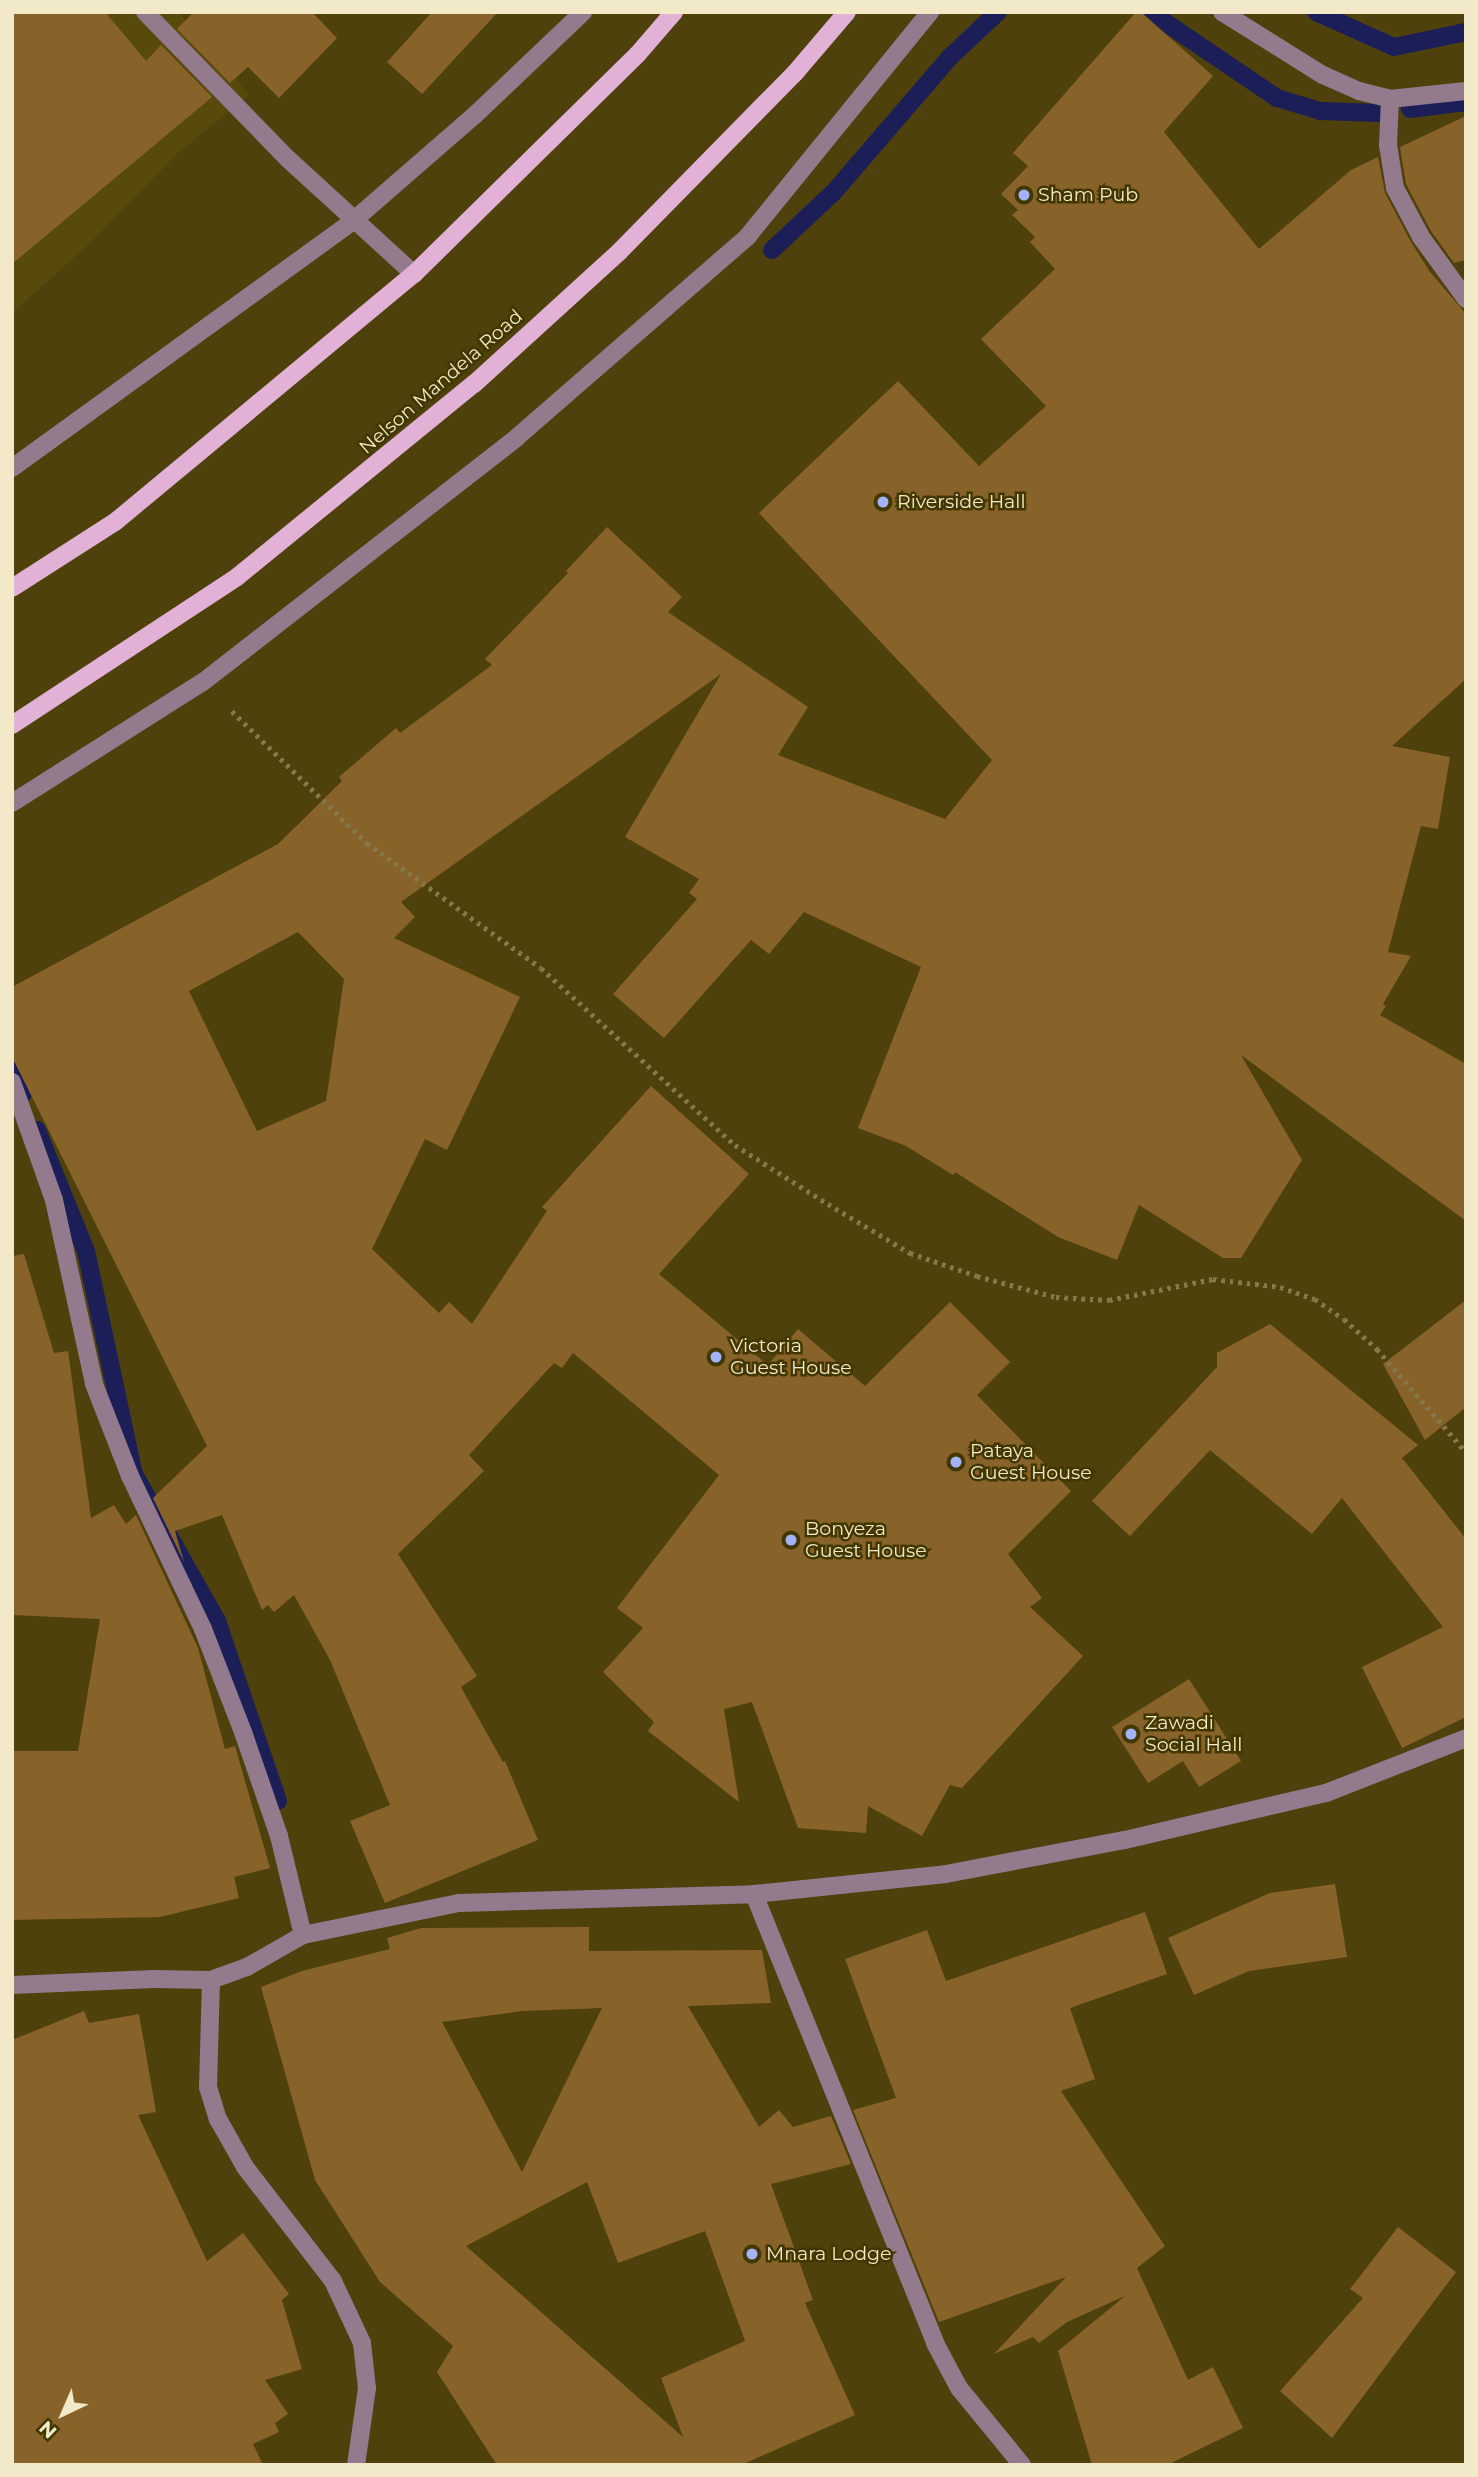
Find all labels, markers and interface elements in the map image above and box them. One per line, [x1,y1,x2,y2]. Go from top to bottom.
place label: Sham Pub [1038,184,1138,206]
marker: Sham Pub [1016,187,1032,203]
street label: Nelson Mandela Road [355,305,527,459]
place label: Riverside Hall [897,491,1026,513]
marker: Riverside Hall [875,494,891,510]
place label: Victoria Guest House [730,1335,852,1379]
marker: Victoria Guest House [708,1349,724,1365]
place label: Pataya Guest House [970,1440,1092,1484]
marker: Pataya Guest House [948,1454,964,1470]
place label: Bonyeza Guest House [805,1518,927,1562]
marker: Bonyeza Guest House [783,1532,799,1548]
place label: Zawadi Social Hall [1145,1712,1242,1756]
marker: Zawadi Social Hall [1123,1726,1139,1742]
place label: Mnara Lodge [766,2243,892,2265]
marker: Mnara Lodge [744,2246,760,2262]
north arrow [28,2379,98,2449]
text: N [35,2416,62,2443]

